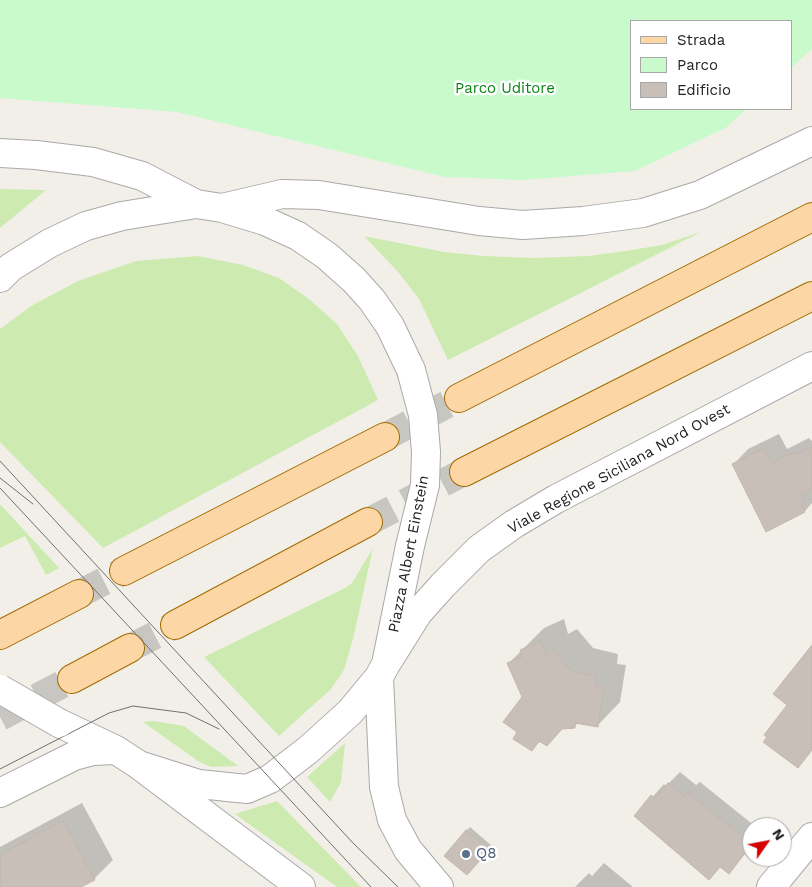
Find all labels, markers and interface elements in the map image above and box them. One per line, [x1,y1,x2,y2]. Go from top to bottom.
legend [630,20,792,110]
text: Strada [677,31,725,49]
text: Parco [677,56,718,74]
park label: Parco Uditore [455,80,555,98]
text: Edificio [677,81,731,99]
street label: Viale Regione Siciliana Nord Ovest [505,400,733,538]
street label: Piazza Albert Einstein [385,474,433,634]
north arrow [742,817,792,867]
text: N [769,826,788,843]
place label: Q8 [476,845,496,863]
marker: Q8 [460,848,472,860]

